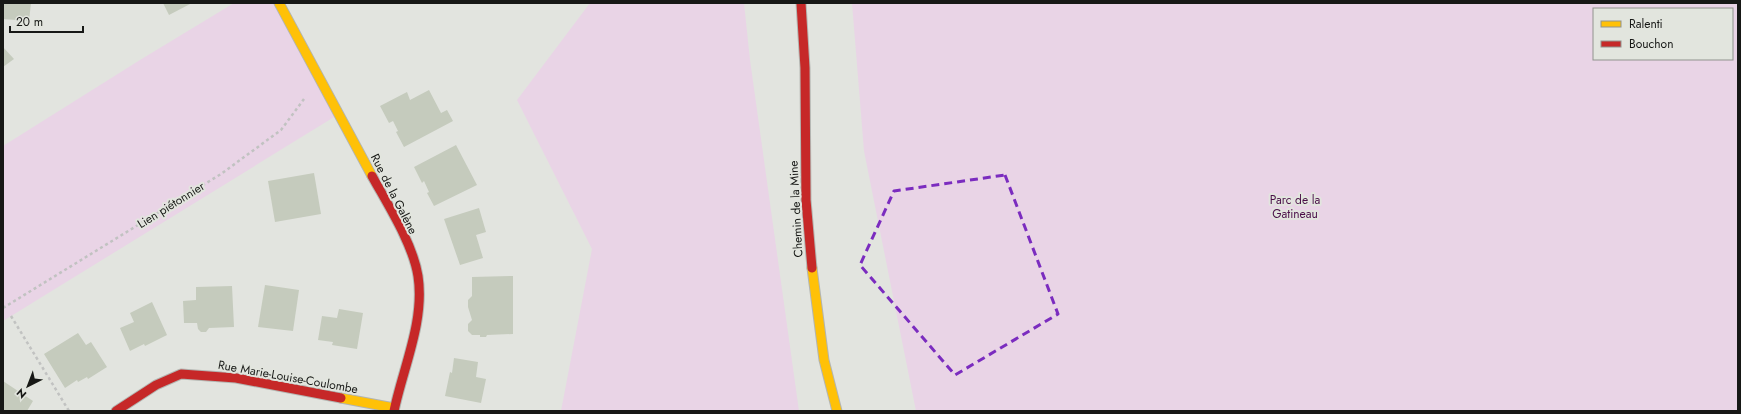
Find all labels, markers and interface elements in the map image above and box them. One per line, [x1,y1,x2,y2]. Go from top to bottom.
scale bar [10,8,83,34]
legend [1593,8,1733,60]
text: 20 m [16,13,43,31]
text: Ralenti [1629,15,1663,33]
text: Bouchon [1629,35,1673,53]
street label: Rue de la Galène [366,151,422,237]
street label: Chemin de la Mine [784,160,808,258]
street label: Lien piétonnier [134,177,209,233]
park label: Parc de la Gatineau [1270,191,1320,223]
street label: Rue Marie-Louise-Coulombe [217,356,359,398]
north arrow [8,366,48,406]
text: N [13,385,30,402]

